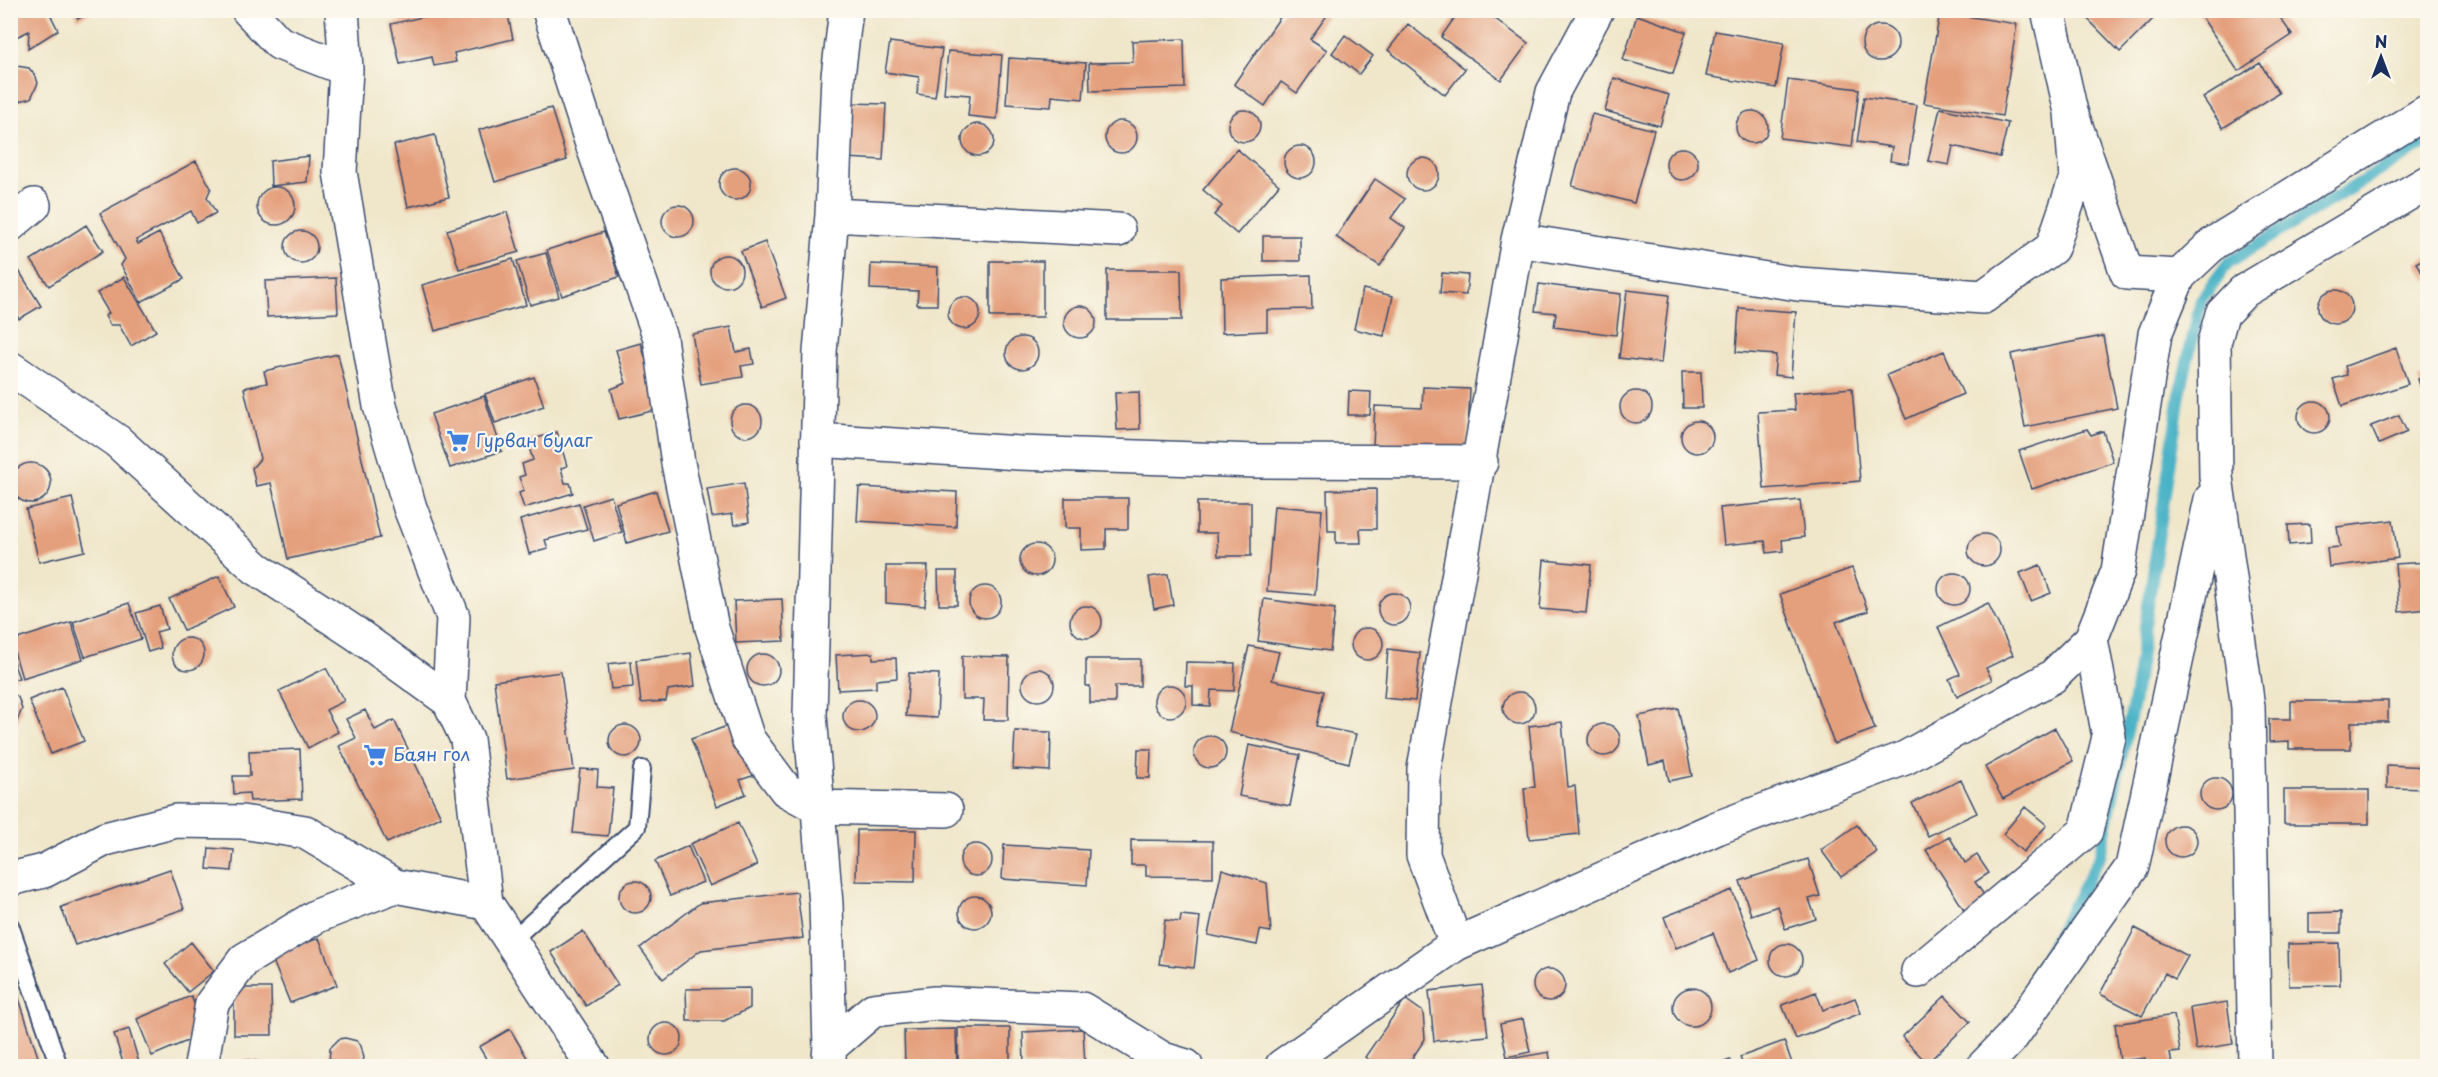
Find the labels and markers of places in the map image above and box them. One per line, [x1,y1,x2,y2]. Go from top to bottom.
place label: Гурван булаг [476,426,594,453]
supermarket icon: Гурван булаг [445,428,471,454]
place label: Баян гол [393,740,470,767]
supermarket icon: Баян гол [362,742,388,768]

